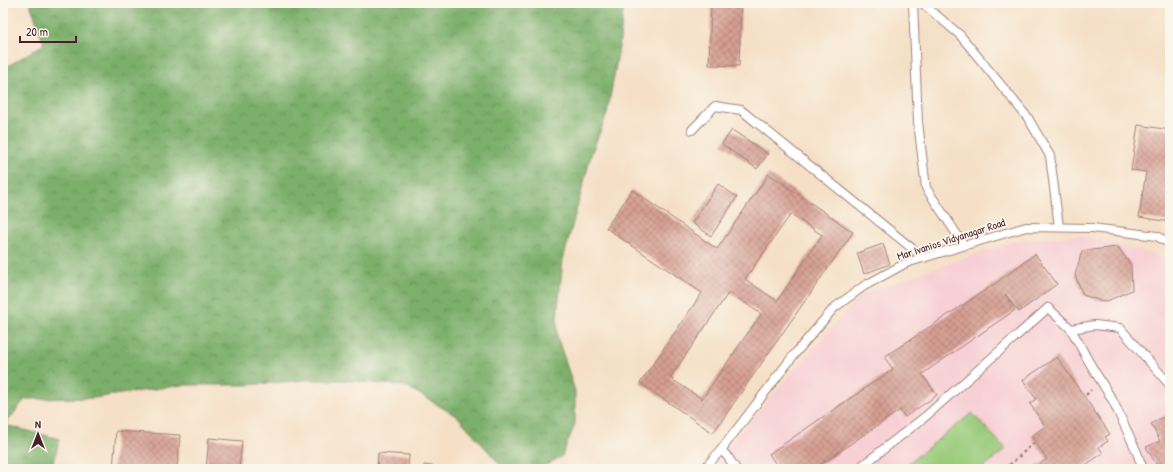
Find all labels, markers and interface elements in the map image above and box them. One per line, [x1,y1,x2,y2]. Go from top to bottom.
scale bar [20,18,76,44]
text: 20 m [26,23,48,40]
street label: Mar Ivanios Vidyanagar Road [895,215,1007,263]
north arrow [18,414,58,454]
text: N [35,417,41,431]

